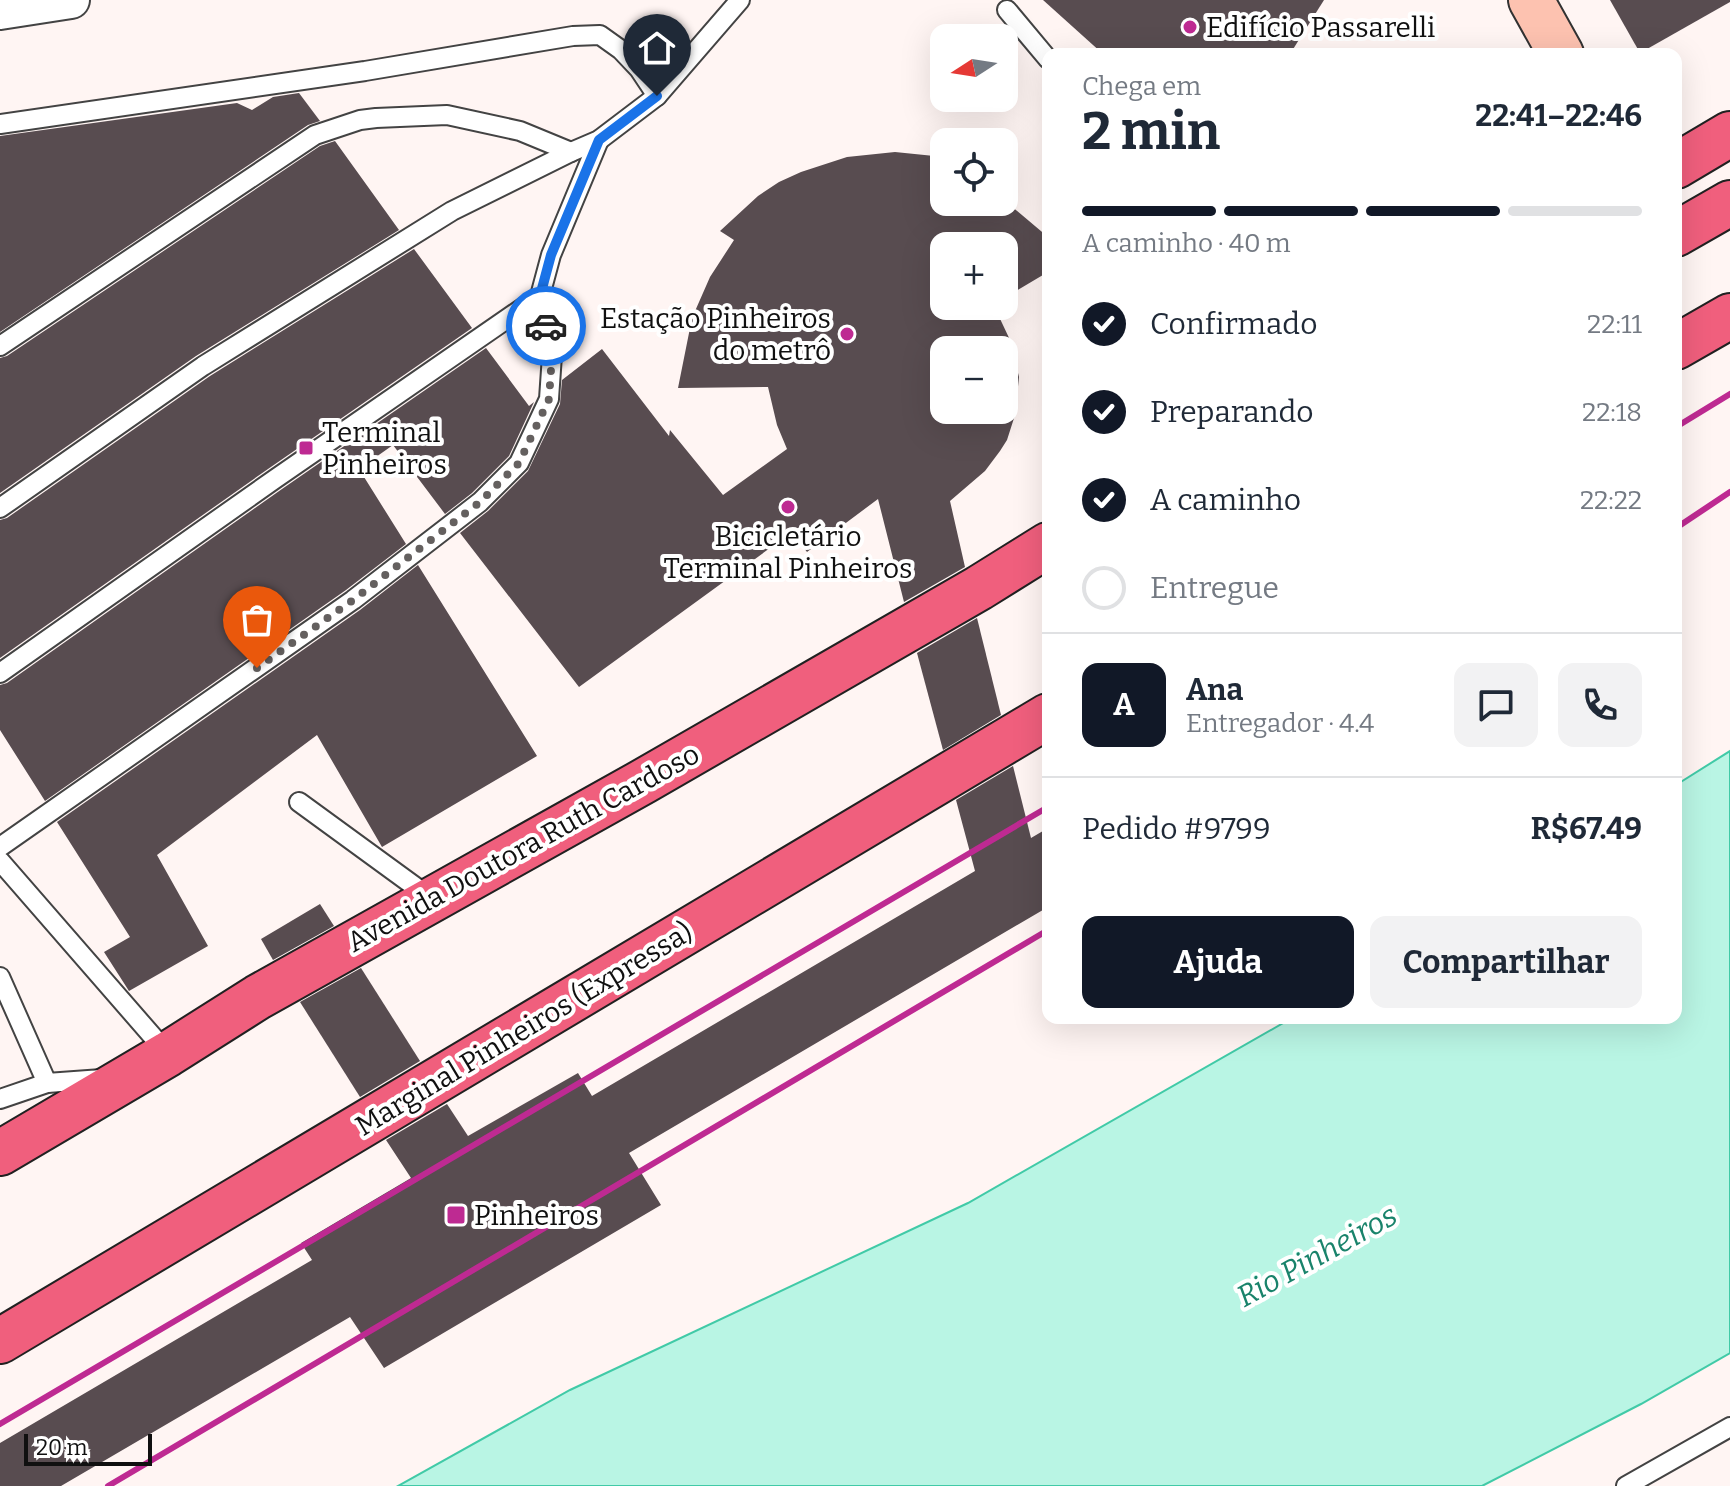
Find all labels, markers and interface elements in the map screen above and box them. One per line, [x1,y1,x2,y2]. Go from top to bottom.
place label: Edifício Passarelli [1206,11,1435,44]
pin [623,14.0,691,96]
marker: Edifício Passarelli [1181,18,1199,36]
north arrow [930,24,1018,112]
map controls [930,24,1018,424]
icon: home [635,26,679,70]
text: Chega em [1082,71,1201,102]
text: 22:41–22:46 [1475,98,1642,134]
text: 2 min [1082,100,1220,163]
button: locate [930,128,1018,216]
text: A caminho · 40 m [1082,228,1291,259]
button: + [930,232,1018,320]
courier [506,286,586,366]
place label: Estação Pinheiros do metrô [600,302,831,367]
icon: check [1082,302,1126,346]
icon: car [524,304,568,348]
text: Confirmado [1150,306,1317,342]
text: 22:11 [1587,309,1642,340]
marker: Estação Pinheiros do metrô [838,325,856,343]
button: − [930,336,1018,424]
icon: check [1082,390,1126,434]
text: Preparando [1150,394,1314,430]
text: 22:18 [1582,397,1642,428]
place label: Terminal Pinheiros [322,416,447,481]
marker: Terminal Pinheiros [297,439,315,457]
icon: check [1082,478,1126,522]
text: A caminho [1150,482,1301,518]
text: 22:22 [1580,485,1642,516]
marker: Bicicletário Terminal Pinheiros [779,498,797,516]
place label: Bicicletário Terminal Pinheiros [664,520,912,585]
text: Entregue [1150,570,1279,606]
pin [223,586,291,668]
icon: bag [235,598,279,642]
button: chat [1454,663,1538,747]
button: phone [1558,663,1642,747]
text: Ana [1186,672,1243,708]
text: A [1113,687,1135,723]
text: Entregador · 4.4 [1186,708,1374,739]
street label: Avenida Doutora Ruth Cardoso [341,737,705,959]
text: Pedido #9799 [1082,811,1270,847]
text: R$67.49 [1531,811,1642,847]
street label: Marginal Pinheiros (Expressa) [350,915,698,1143]
button: Ajuda [1082,916,1354,1008]
button: Compartilhar [1370,916,1642,1008]
water label: Rio Pinheiros [1231,1197,1403,1315]
place label: Pinheiros [474,1199,599,1232]
marker: Pinheiros [445,1204,467,1226]
scale bar [24,1430,152,1466]
text: 20 m [36,1434,87,1461]

